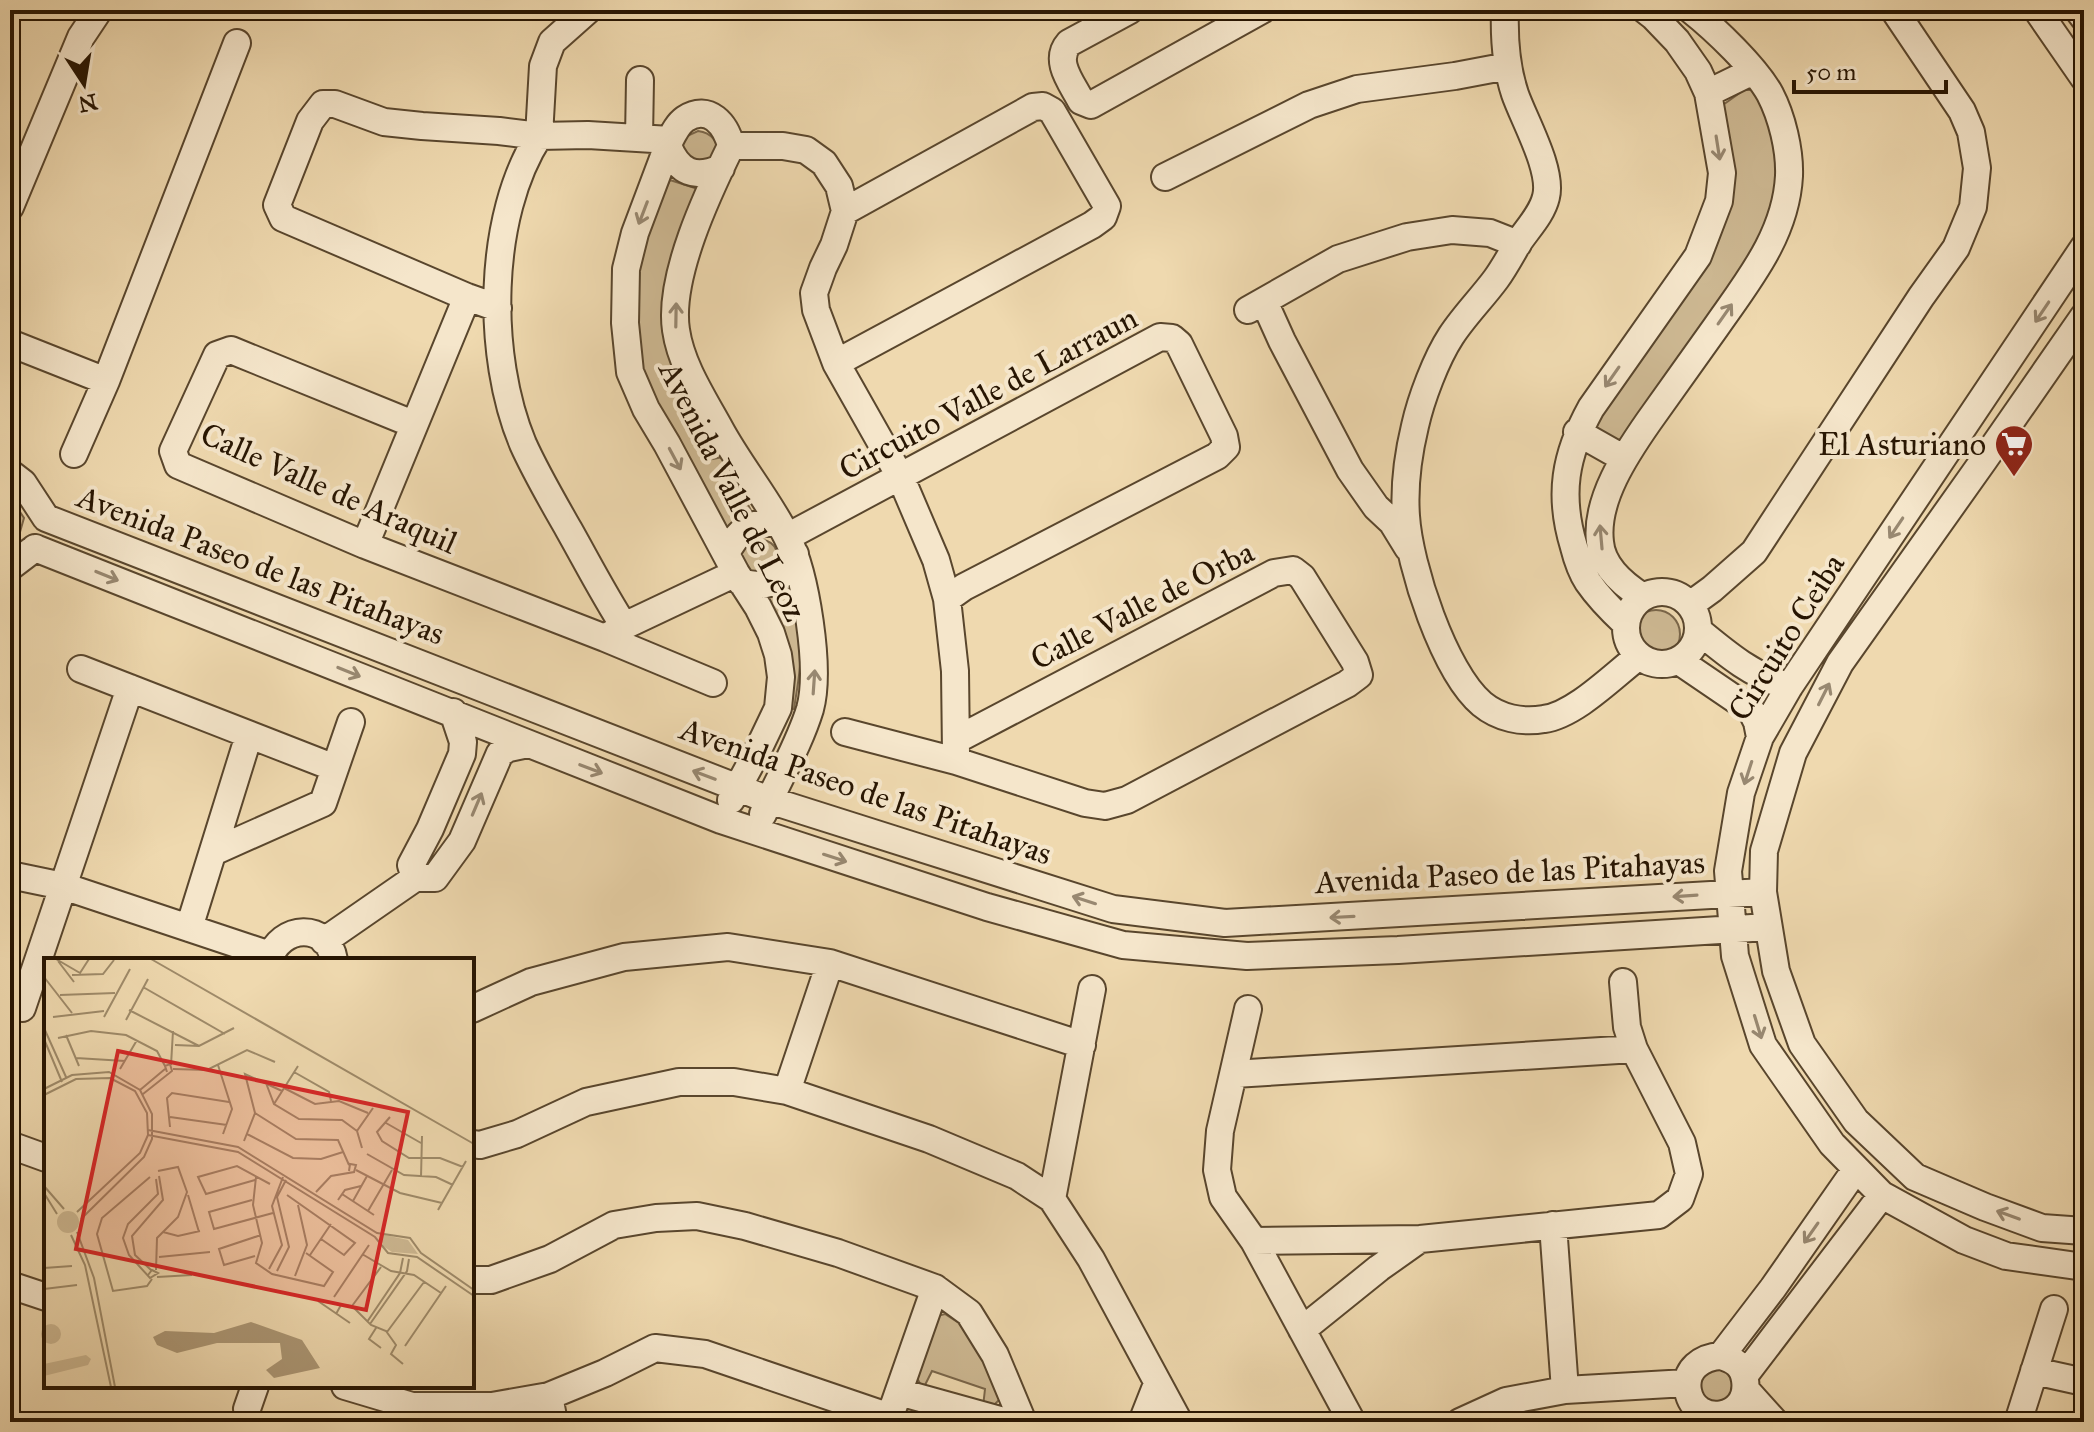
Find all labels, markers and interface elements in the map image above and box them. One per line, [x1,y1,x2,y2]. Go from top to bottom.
north arrow [44,44,124,124]
scale bar [1794,44,1946,94]
text: 50 m [1806,57,1856,87]
text: N [76,88,100,118]
one-way arrow [1711,135,1726,161]
one-way arrow [635,200,649,225]
street label: Circuito Valle de Larraun [832,298,1144,489]
one-way arrow [2033,301,2050,323]
one-way arrow [668,302,684,329]
one-way arrow [1717,303,1733,325]
street label: Avenida Valle de Leoz [649,353,815,628]
one-way arrow [1604,365,1620,387]
street label: Calle Valle de Araquil [195,414,463,563]
supermarket icon: El Asturiano [1993,423,2035,478]
place label: El Asturiano [1818,425,1986,464]
one-way arrow [668,446,684,470]
street label: Avenida Paseo de las Pitahayas [70,477,450,654]
one-way arrow [1888,516,1904,539]
one-way arrow [1593,524,1608,551]
street label: Calle Valle de Orba [1024,532,1261,678]
street label: Circuito Ceiba [1720,546,1853,728]
one-way arrow [94,570,119,584]
one-way arrow [336,666,361,680]
one-way arrow [807,669,822,696]
one-way arrow [1817,682,1833,706]
street label: Avenida Paseo de las Pitahayas [673,709,1057,873]
one-way arrow [1739,761,1754,786]
one-way arrow [578,762,603,777]
one-way arrow [692,767,717,781]
one-way arrow [471,792,486,817]
street label: Avenida Paseo de las Pitahayas [1312,843,1706,902]
one-way arrow [822,851,847,866]
one-way arrow [1672,889,1699,904]
one-way arrow [1072,892,1098,907]
one-way arrow [1329,910,1356,925]
inset map [44,958,474,1388]
one-way arrow [1751,1015,1766,1040]
one-way arrow [1996,1207,2021,1222]
one-way arrow [1803,1221,1819,1243]

